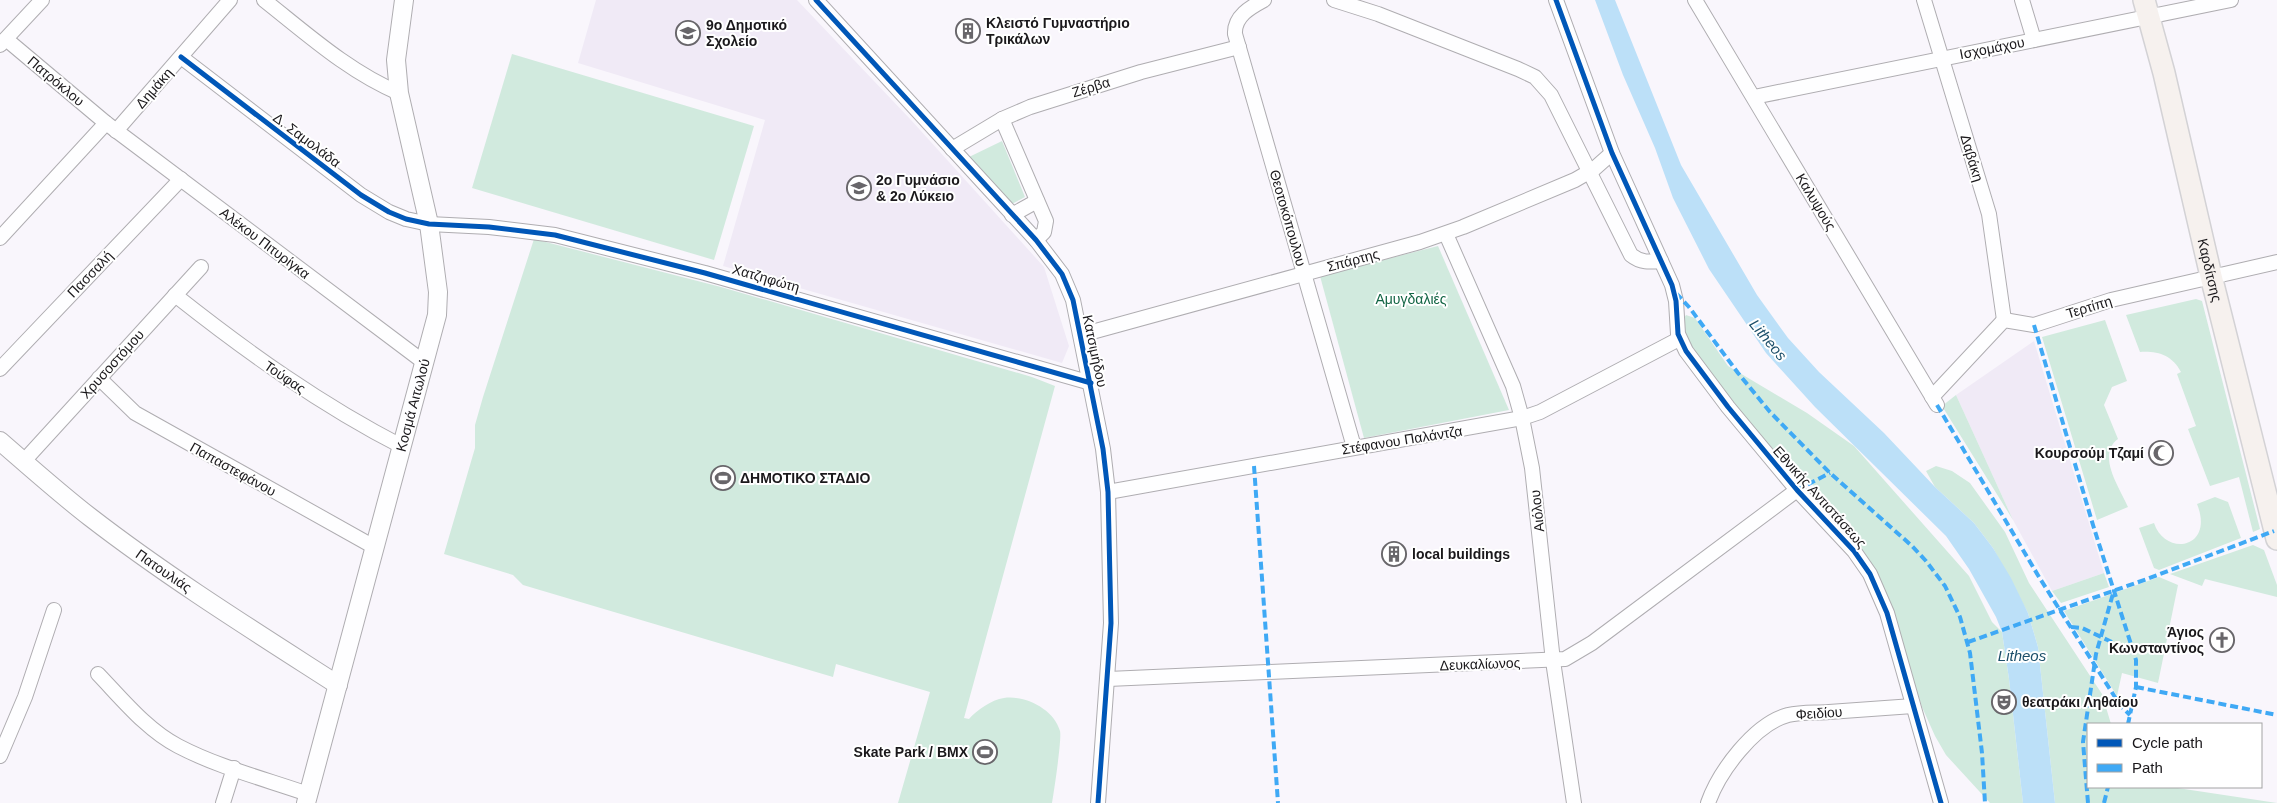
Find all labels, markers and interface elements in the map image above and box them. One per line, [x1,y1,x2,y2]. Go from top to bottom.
place label: Κλειστό Γυμναστήριο Τρικάλων [986,15,1130,47]
place label: 9ο Δημοτικό Σχολείο [706,17,787,49]
building icon: Κλειστό Γυμναστήριο Τρικάλων [955,18,981,44]
school or university icon: 9ο Δημοτικό Σχολείο [675,20,701,46]
street label: Ισχομάχου [1958,34,2026,62]
street label: Πατρόκλου [25,53,87,109]
street label: Δημάκη [132,65,176,111]
street label: Ζέρβα [1070,74,1112,100]
street label: Δ. Σαμολάδα [270,109,344,171]
street label: Δαβάκη [1957,133,1987,183]
street label: Θεοτοκόπουλου [1267,168,1309,268]
street label: Καλυψούς [1793,171,1839,234]
place label: 2ο Γυμνάσιο & 2ο Λύκειο [876,172,960,204]
school or university icon: 2ο Γυμνάσιο & 2ο Λύκειο [846,175,872,201]
street label: Αλέκου Πιτυρίγκα [217,204,313,282]
street label: Καρδίτσης [2195,237,2225,304]
street label: Σπάρτης [1325,245,1381,275]
street label: Πασσαλή [64,247,116,301]
street label: Χατζηφώτη [730,261,802,295]
park label: Αμυγδαλιές [1375,291,1447,307]
street label: Τερτίπη [2064,292,2114,322]
street label: Κατσιμήδου [1080,313,1110,389]
water label: Litheos [1746,316,1791,364]
street label: Χρυσοστόμου [77,326,147,402]
street label: Τούφας [261,357,309,397]
street label: Κοσμά Αιτωλού [393,357,433,453]
street label: Στέφανου Παλάντζα [1340,423,1464,457]
street label: Παπαστεφάνου [187,439,279,499]
mosque icon: Κουρσούμ Τζαμί [2148,440,2174,466]
street label: Εθνικής Αντιστάσεως [1770,443,1870,551]
place label: Κουρσούμ Τζαμί [2035,445,2144,461]
sports icon: ΔΗΜΟΤΙΚΟ ΣΤΑΔΙΟ [710,465,736,491]
place label: ΔΗΜΟΤΙΚΟ ΣΤΑΔΙΟ [740,470,870,486]
street label: Αιόλου [1527,489,1547,533]
building icon: local buildings [1381,541,1407,567]
street label: Πατουλιάς [133,546,195,596]
place label: local buildings [1412,546,1510,562]
place label: Άγιος Κωνσταντίνος [2109,624,2204,656]
church icon: Άγιος Κωνσταντίνος [2209,627,2235,653]
water label: Litheos [1998,647,2047,664]
street label: Δευκαλίωνος [1439,655,1521,673]
theatre icon: θεατράκι Ληθαίου [1991,689,2017,715]
place label: θεατράκι Ληθαίου [2022,694,2138,710]
street label: Φειδίου [1795,703,1843,723]
legend [2087,723,2262,788]
text: Cycle path [2132,734,2203,751]
sports icon: Skate Park / BMX [972,739,998,765]
place label: Skate Park / BMX [854,744,969,760]
text: Path [2132,759,2163,776]

